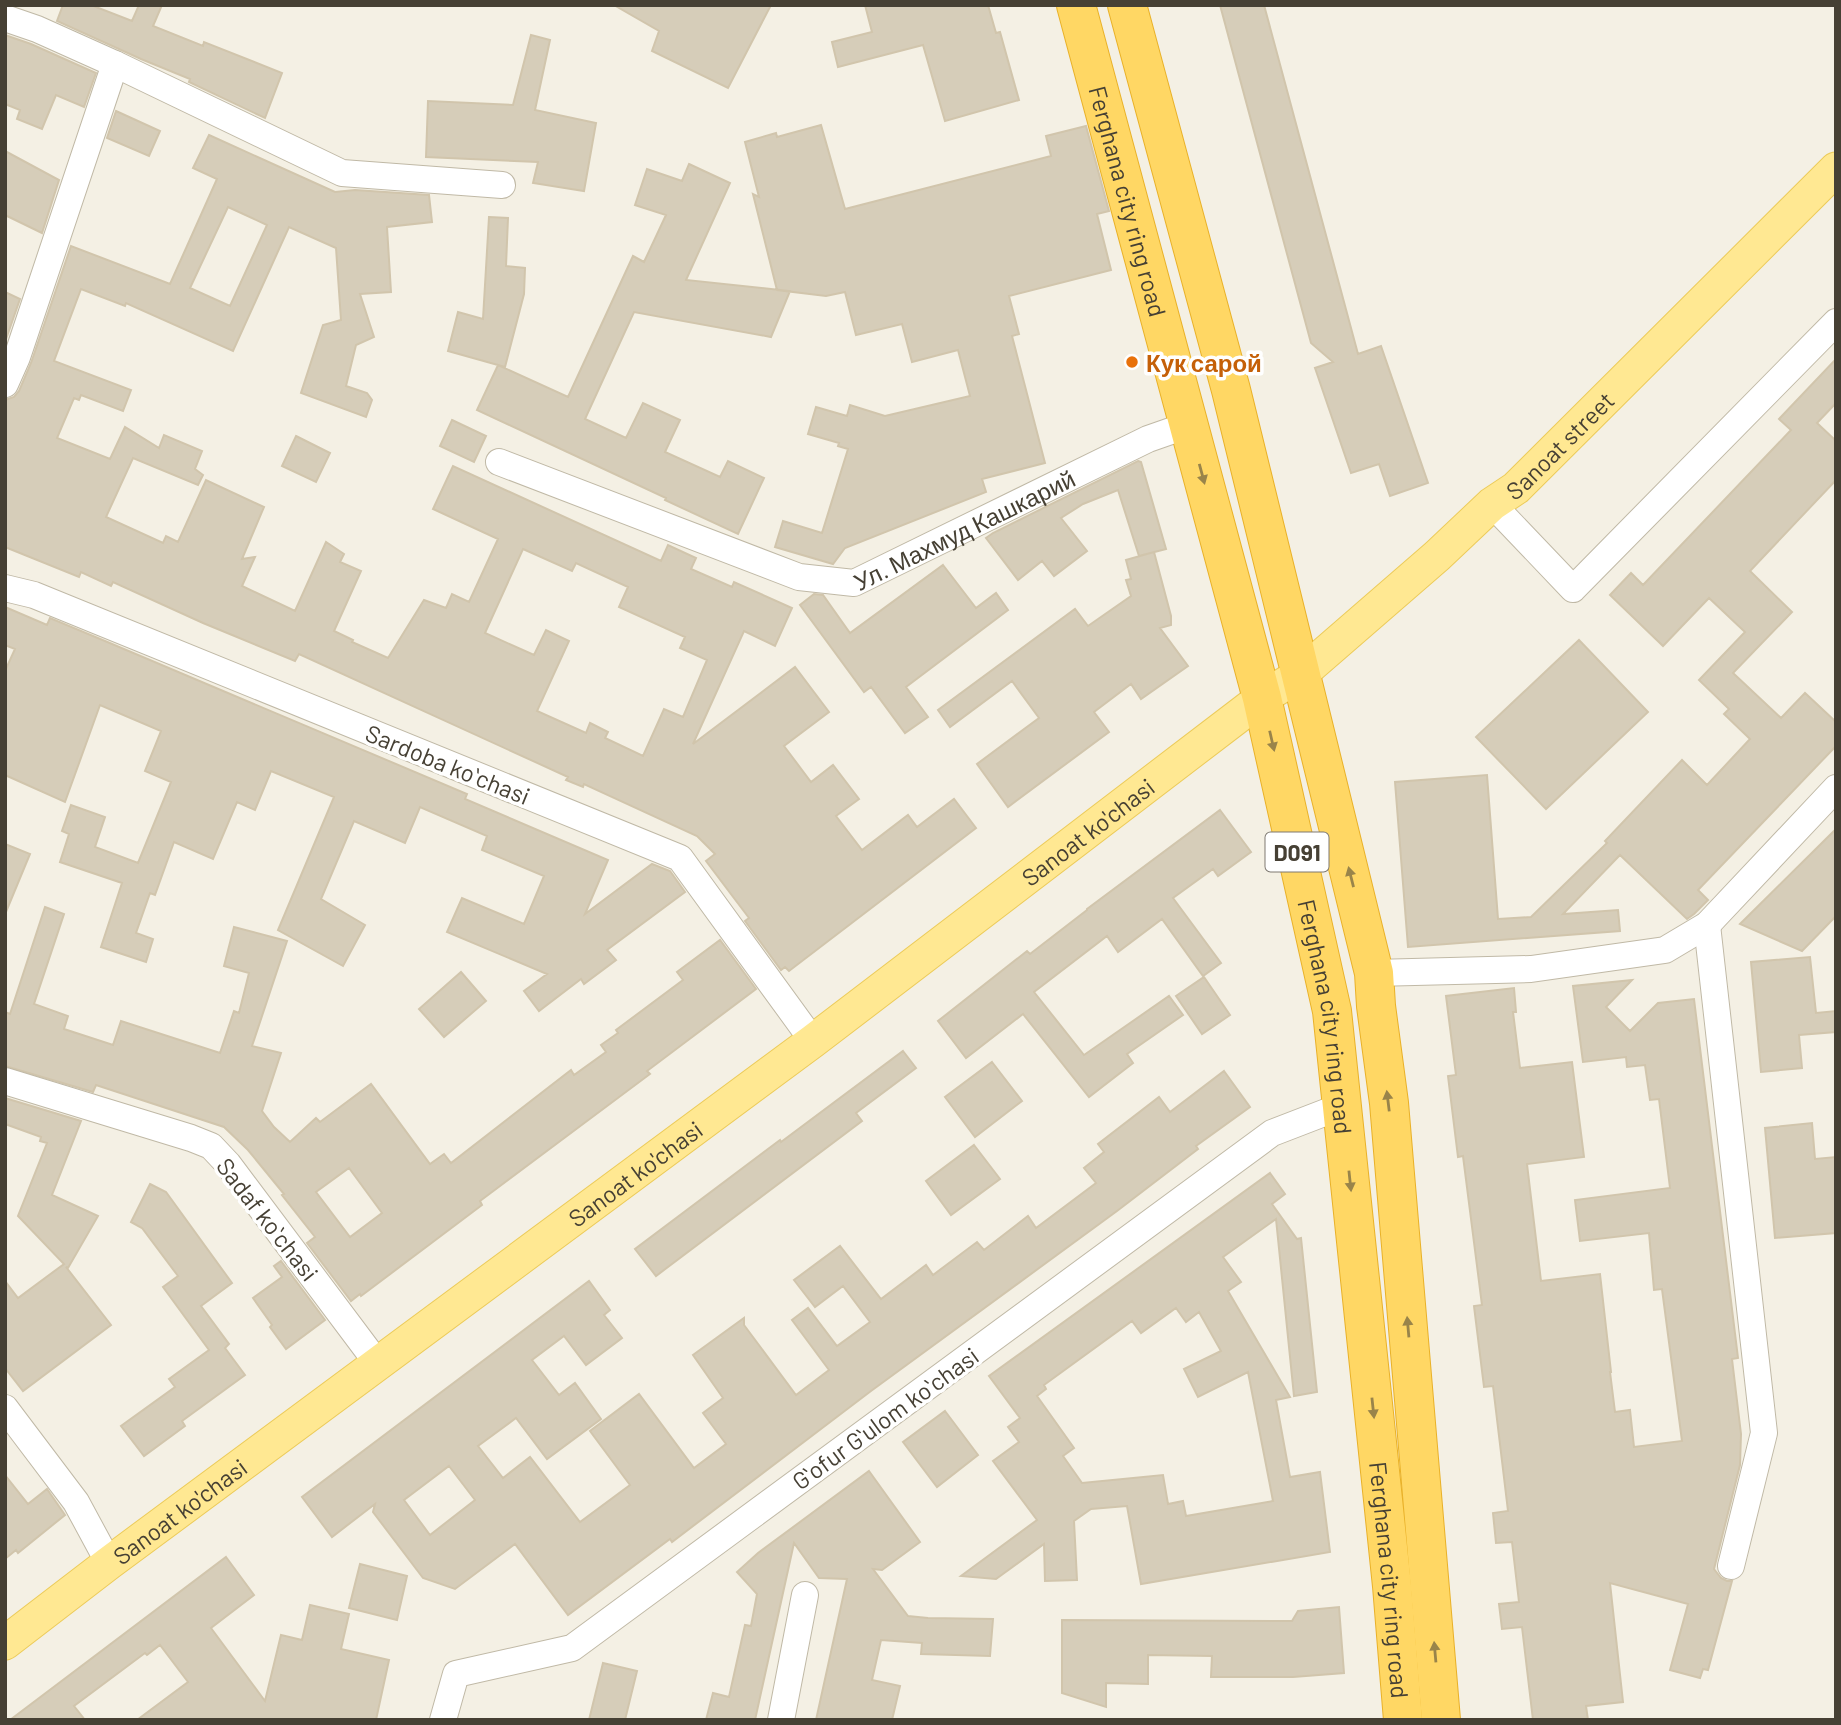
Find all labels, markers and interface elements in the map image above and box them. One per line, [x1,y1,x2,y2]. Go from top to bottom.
street label: Ferghana city ring road [1084,82,1173,320]
place label: Кук сарой [1146,348,1262,377]
marker: Кук сарой [1124,354,1140,370]
street label: Sanoat street [1500,385,1619,505]
street label: Ул. Махмуд Кашкарий [849,463,1079,596]
one-way arrow [1197,463,1207,484]
street label: Sardoba koʻchasi [362,718,534,810]
one-way arrow [1266,730,1277,752]
street label: Sanoat ko'chasi [1015,771,1160,891]
road number: D091 [1266,832,1328,872]
one-way arrow [1345,866,1356,888]
street label: Ferghana city ring road [1293,896,1359,1135]
one-way arrow [1383,1090,1394,1112]
street label: Sanoat ko'chasi [562,1114,708,1232]
street label: Sadaf koʻchasi [211,1152,325,1286]
one-way arrow [1345,1171,1356,1193]
one-way arrow [1402,1316,1413,1338]
street label: Gʻofur Gʻulom koʻchasi [786,1341,984,1495]
one-way arrow [1368,1397,1379,1419]
street label: Sanoat ko'chasi [107,1452,252,1570]
street label: Ferghana city ring road [1365,1460,1416,1699]
one-way arrow [1429,1641,1440,1663]

